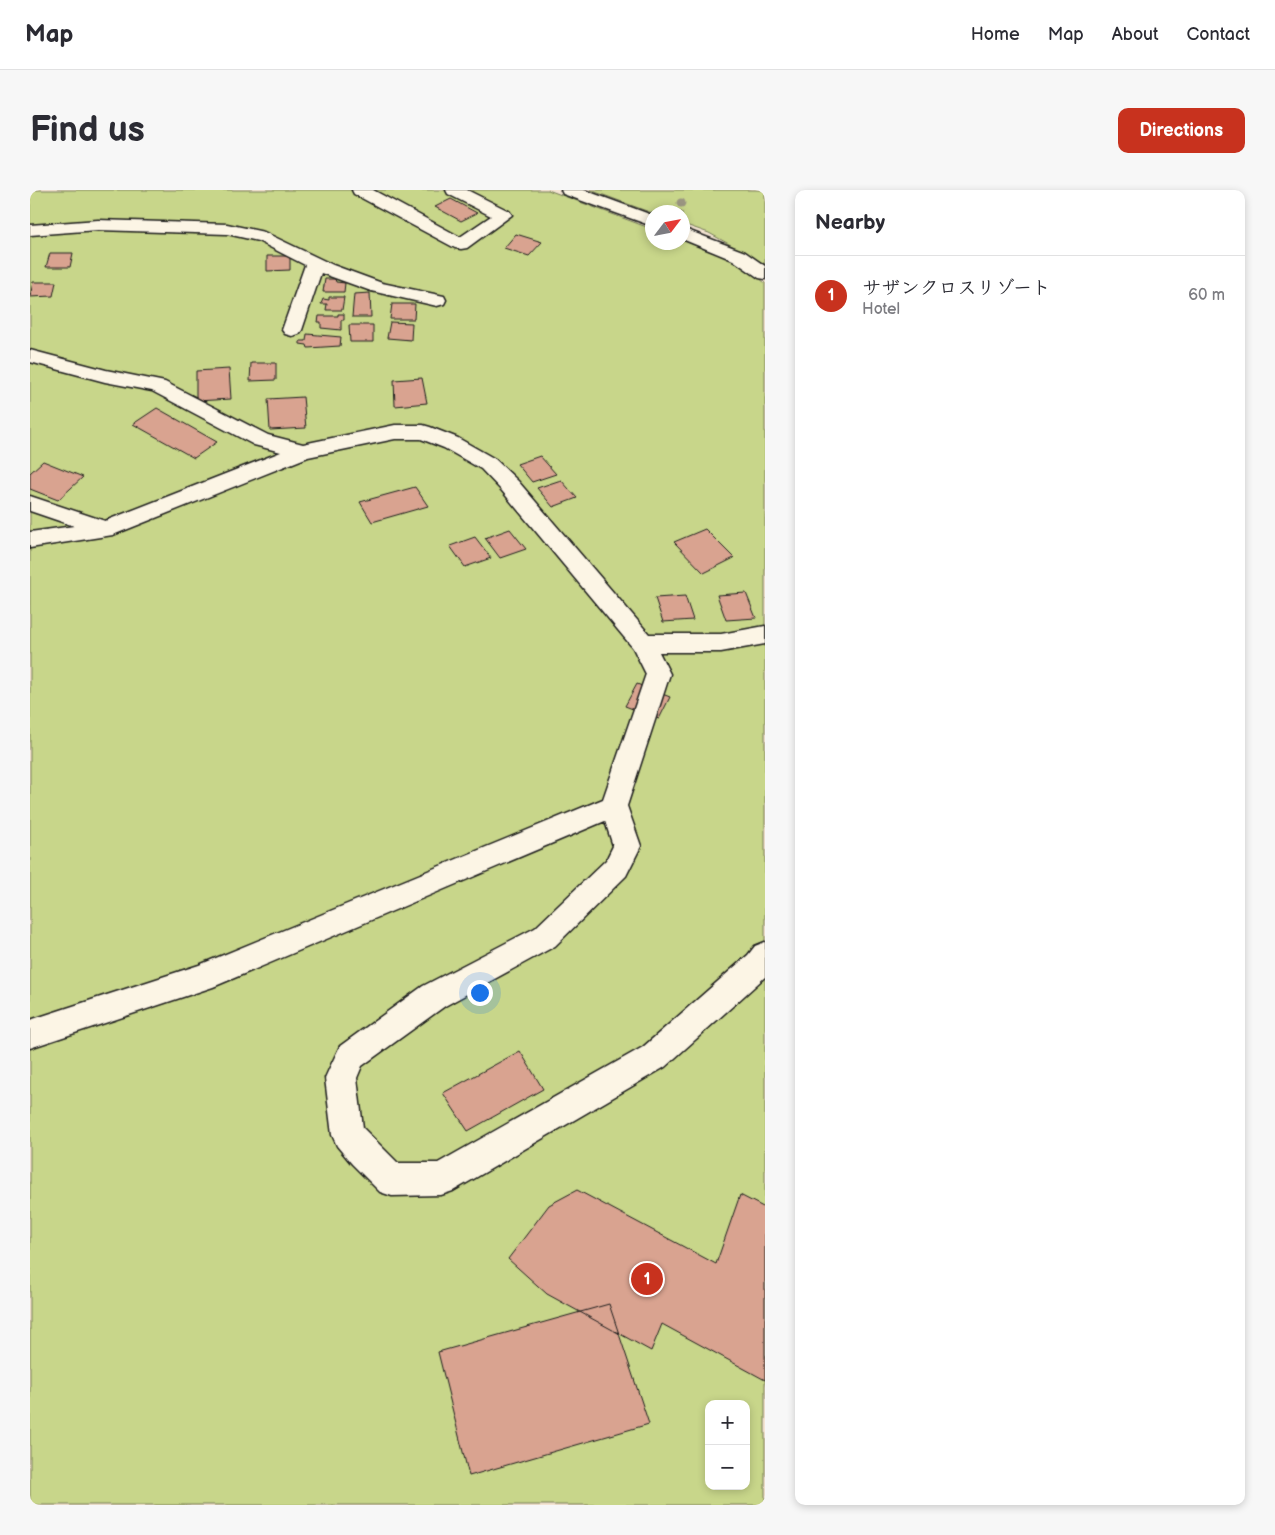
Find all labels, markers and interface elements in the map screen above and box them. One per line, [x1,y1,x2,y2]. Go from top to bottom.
text: Map [25,20,73,49]
text: Home [971,24,1020,45]
text: Map [1048,24,1084,45]
text: About [1112,24,1159,45]
text: Contact [1187,24,1250,45]
button: Directions [1118,108,1245,153]
text: Find us [30,109,145,152]
north arrow [645,205,690,250]
text: Nearby [815,210,885,235]
text: サザンクロスリゾート [862,277,1051,300]
text: 1 [828,286,834,305]
text: 60 m [1188,286,1225,305]
text: Hotel [862,300,900,319]
your location [467,980,493,1006]
pin: 1 [631,1260,663,1298]
map controls [705,1400,750,1490]
button: + [705,1400,750,1445]
button: − [705,1445,750,1490]

